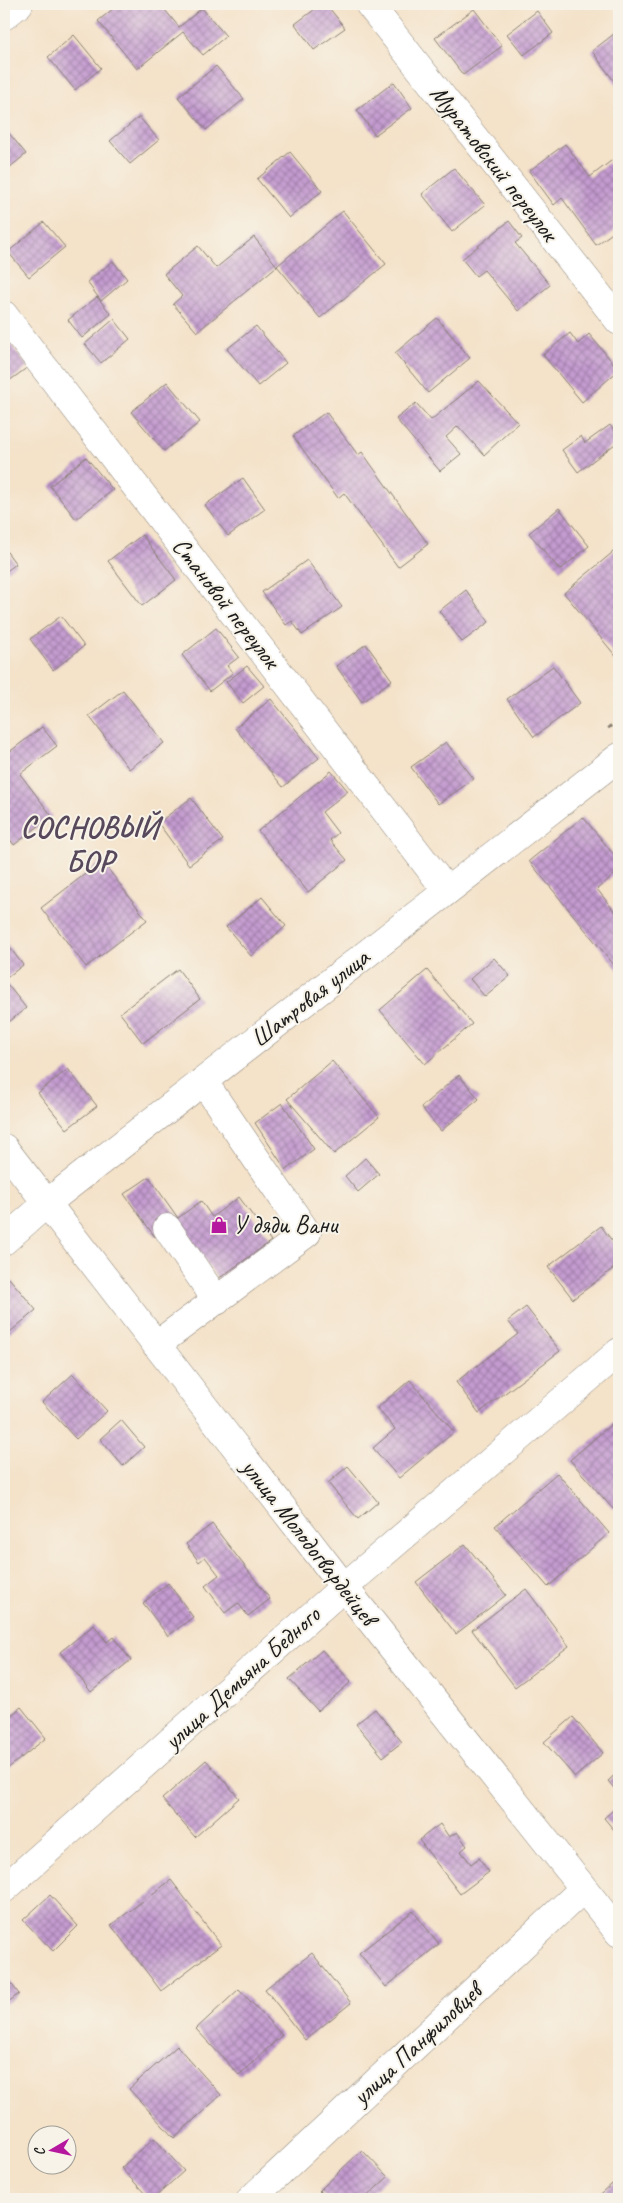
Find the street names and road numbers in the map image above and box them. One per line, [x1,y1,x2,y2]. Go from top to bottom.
street label: Муратовский переулок [423,78,567,250]
street label: Становой переулок [165,531,289,677]
street label: Шатровая улица [244,940,377,1054]
street label: улица Молодогвардейцев [233,1451,387,1635]
street label: улица Демьяна Бедного [156,1599,328,1758]
street label: улица Панфиловцев [344,1973,492,2113]

